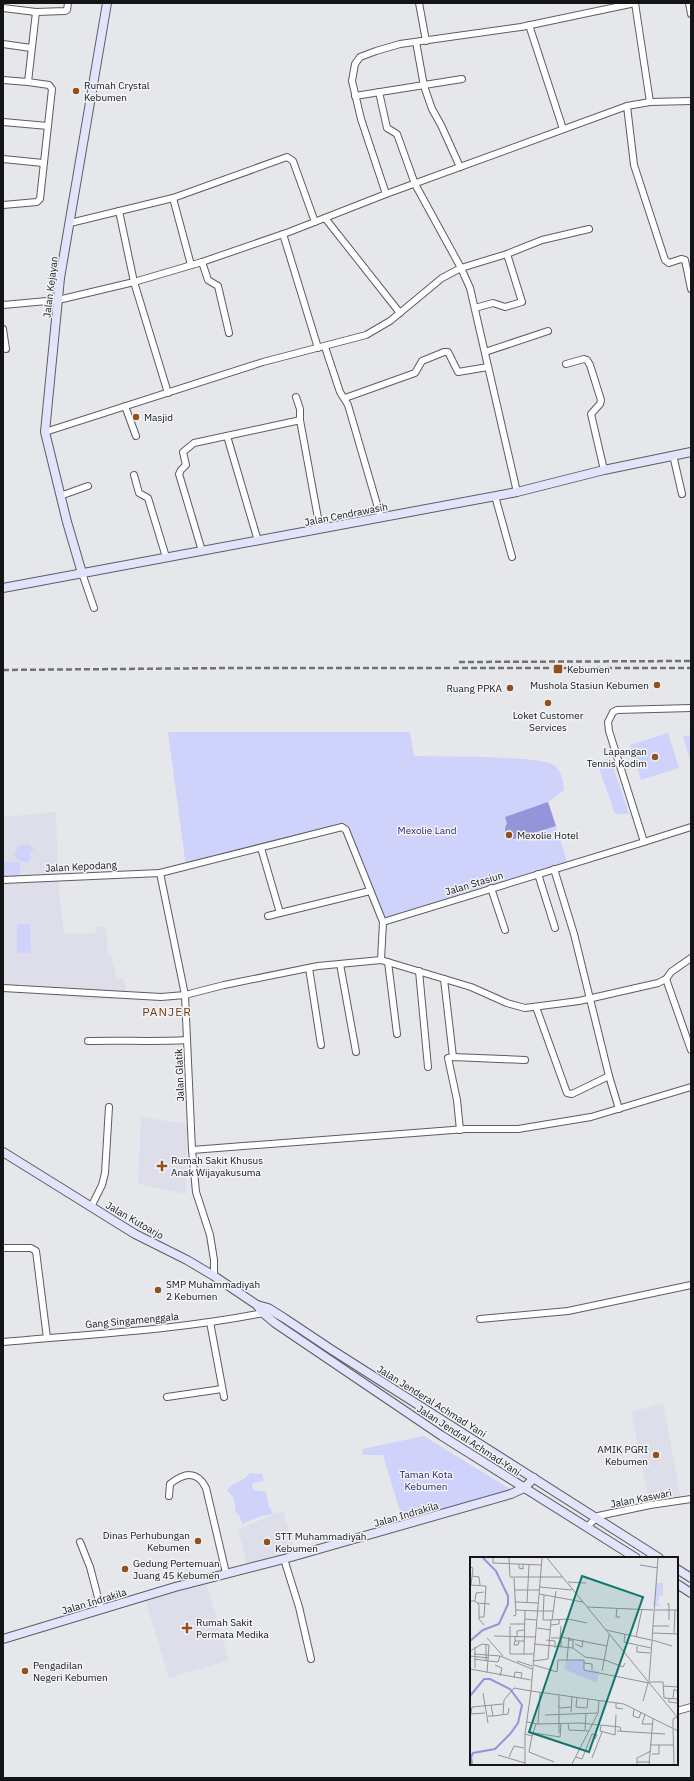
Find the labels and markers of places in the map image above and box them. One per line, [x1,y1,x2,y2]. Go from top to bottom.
place label: Rumah Crystal Kebumen [84,79,150,104]
marker: Rumah Crystal Kebumen [71,86,81,96]
place label: Masjid [144,411,173,424]
marker: Masjid [131,412,141,422]
marker: Kebumen [552,663,564,675]
place label: Kebumen [567,663,610,676]
place label: Mushola Stasiun Kebumen [530,679,649,692]
marker: Mushola Stasiun Kebumen [652,680,662,690]
place label: Ruang PPKA [446,682,503,695]
marker: Ruang PPKA [505,683,515,693]
marker: Loket Customer Services [543,698,553,708]
place label: Loket Customer Services [513,709,584,734]
place label: Lapangan Tennis Kodim [587,745,647,770]
marker: Lapangan Tennis Kodim [650,752,660,762]
place label: Mexolie Hotel [517,829,579,842]
marker: Mexolie Hotel [504,830,514,840]
place label: Rumah Sakit Khusus Anak Wijayakusuma [171,1154,263,1179]
marker: Rumah Sakit Khusus Anak Wijayakusuma [156,1160,168,1172]
place label: SMP Muhammadiyah 2 Kebumen [166,1278,260,1303]
marker: SMP Muhammadiyah 2 Kebumen [153,1285,163,1295]
place label: AMIK PGRI Kebumen [597,1443,648,1468]
marker: AMIK PGRI Kebumen [651,1450,661,1460]
place label: Dinas Perhubungan Kebumen [103,1529,190,1554]
place label: STT Muhammadiyah Kebumen [275,1530,367,1555]
marker: Dinas Perhubungan Kebumen [193,1536,203,1546]
marker: STT Muhammadiyah Kebumen [262,1537,272,1547]
place label: Gedung Pertemuan Juang 45 Kebumen [133,1557,220,1582]
marker: Gedung Pertemuan Juang 45 Kebumen [120,1564,130,1574]
place label: Rumah Sakit Permata Medika [196,1616,269,1641]
marker: Rumah Sakit Permata Medika [181,1622,193,1634]
place label: Pengadilan Negeri Kebumen [33,1659,108,1684]
marker: Pengadilan Negeri Kebumen [20,1666,30,1676]

